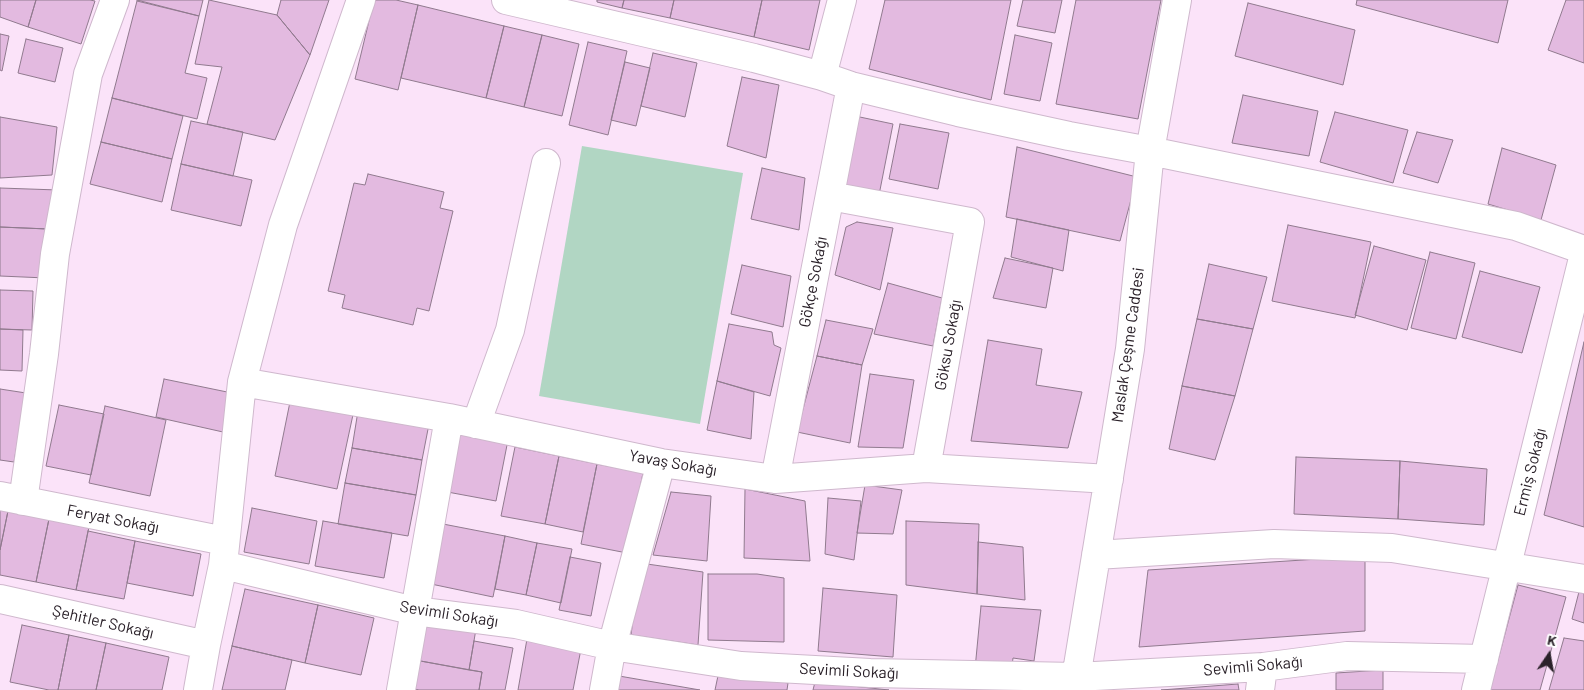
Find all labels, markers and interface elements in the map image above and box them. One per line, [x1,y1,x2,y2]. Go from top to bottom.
street label: Gökçe Sokağı [795,235,831,329]
street label: Maslak Çeşme Caddesi [1108,266,1148,424]
street label: Göksu Sokağı [931,298,965,392]
street label: Ermiş Sokağı [1510,426,1550,518]
street label: Yavaş Sokağı [627,446,719,480]
street label: Feryat Sokağı [65,501,161,537]
street label: Sevimli Sokağı [398,597,500,631]
street label: Şehitler Sokağı [50,601,156,643]
north arrow [1524,630,1574,680]
text: K [1546,631,1558,649]
street label: Sevimli Sokağı [1203,652,1303,680]
street label: Sevimli Sokağı [799,659,899,683]

